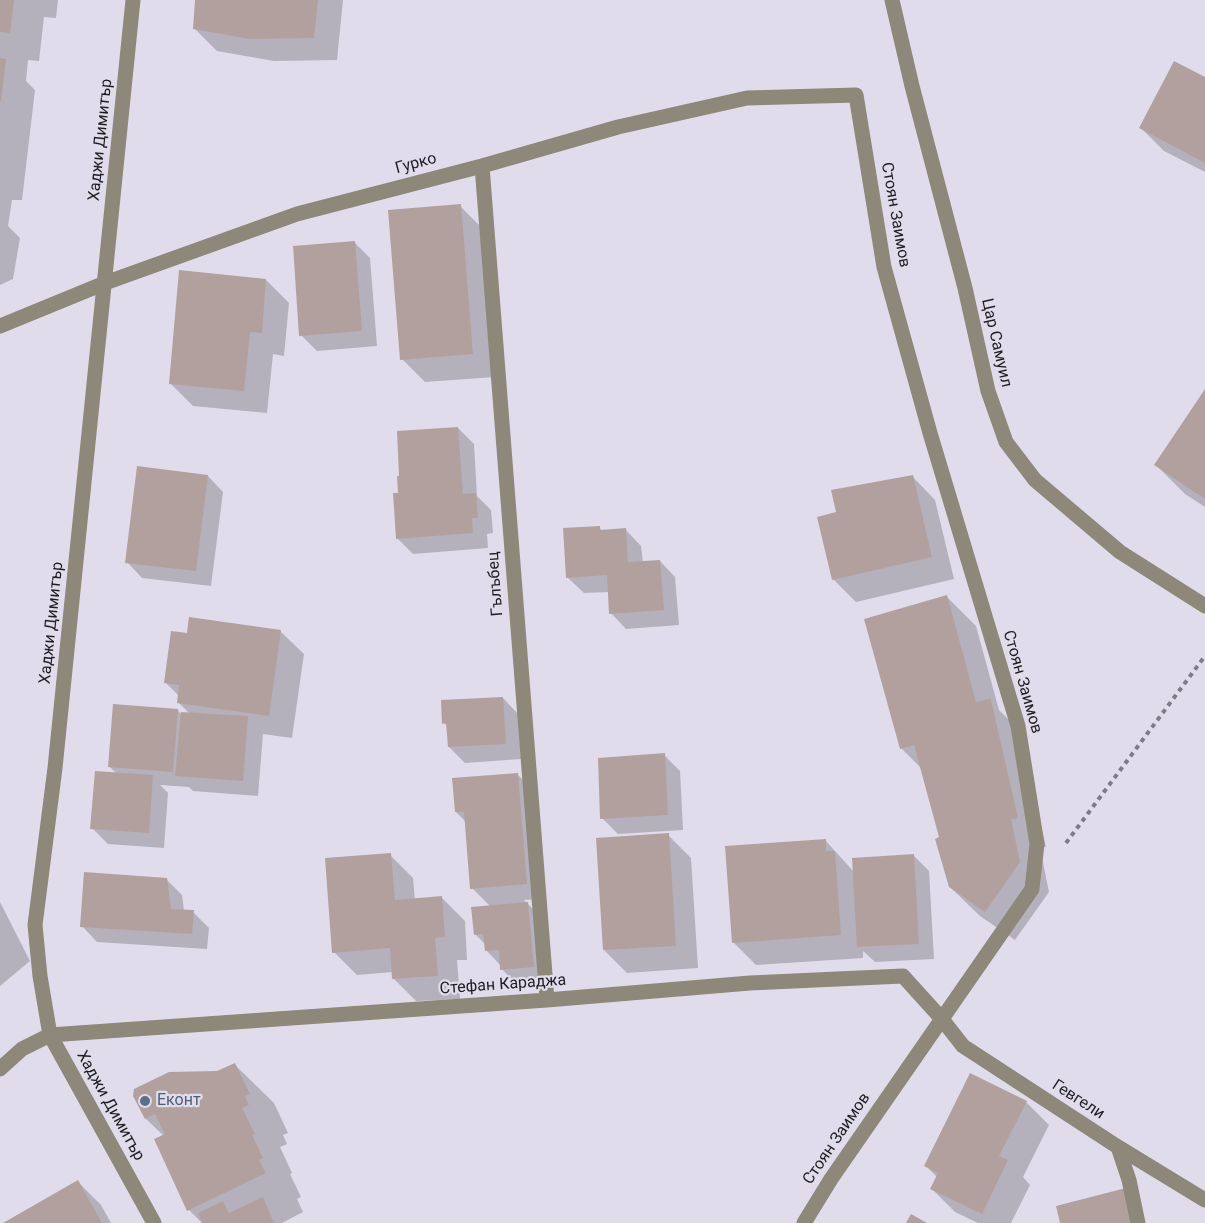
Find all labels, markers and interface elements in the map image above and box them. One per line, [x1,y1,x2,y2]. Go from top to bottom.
street label: Хаджи Димитър [85,78,117,202]
street label: Гурко [393,149,439,179]
street label: Стоян Заимов [876,161,914,269]
street label: Цар Самуил [976,297,1016,389]
street label: Гълъбец [484,551,508,617]
street label: Хаджи Димитър [36,561,68,685]
street label: Стоян Заимов [998,628,1046,736]
street label: Стефан Караджа [439,971,567,999]
street label: Хаджи Димитър [72,1048,148,1164]
street label: Гевгели [1048,1076,1108,1124]
street label: Стоян Заимов [799,1090,875,1188]
place label: Еконт [157,1091,201,1111]
marker: Еконт [138,1094,152,1108]

